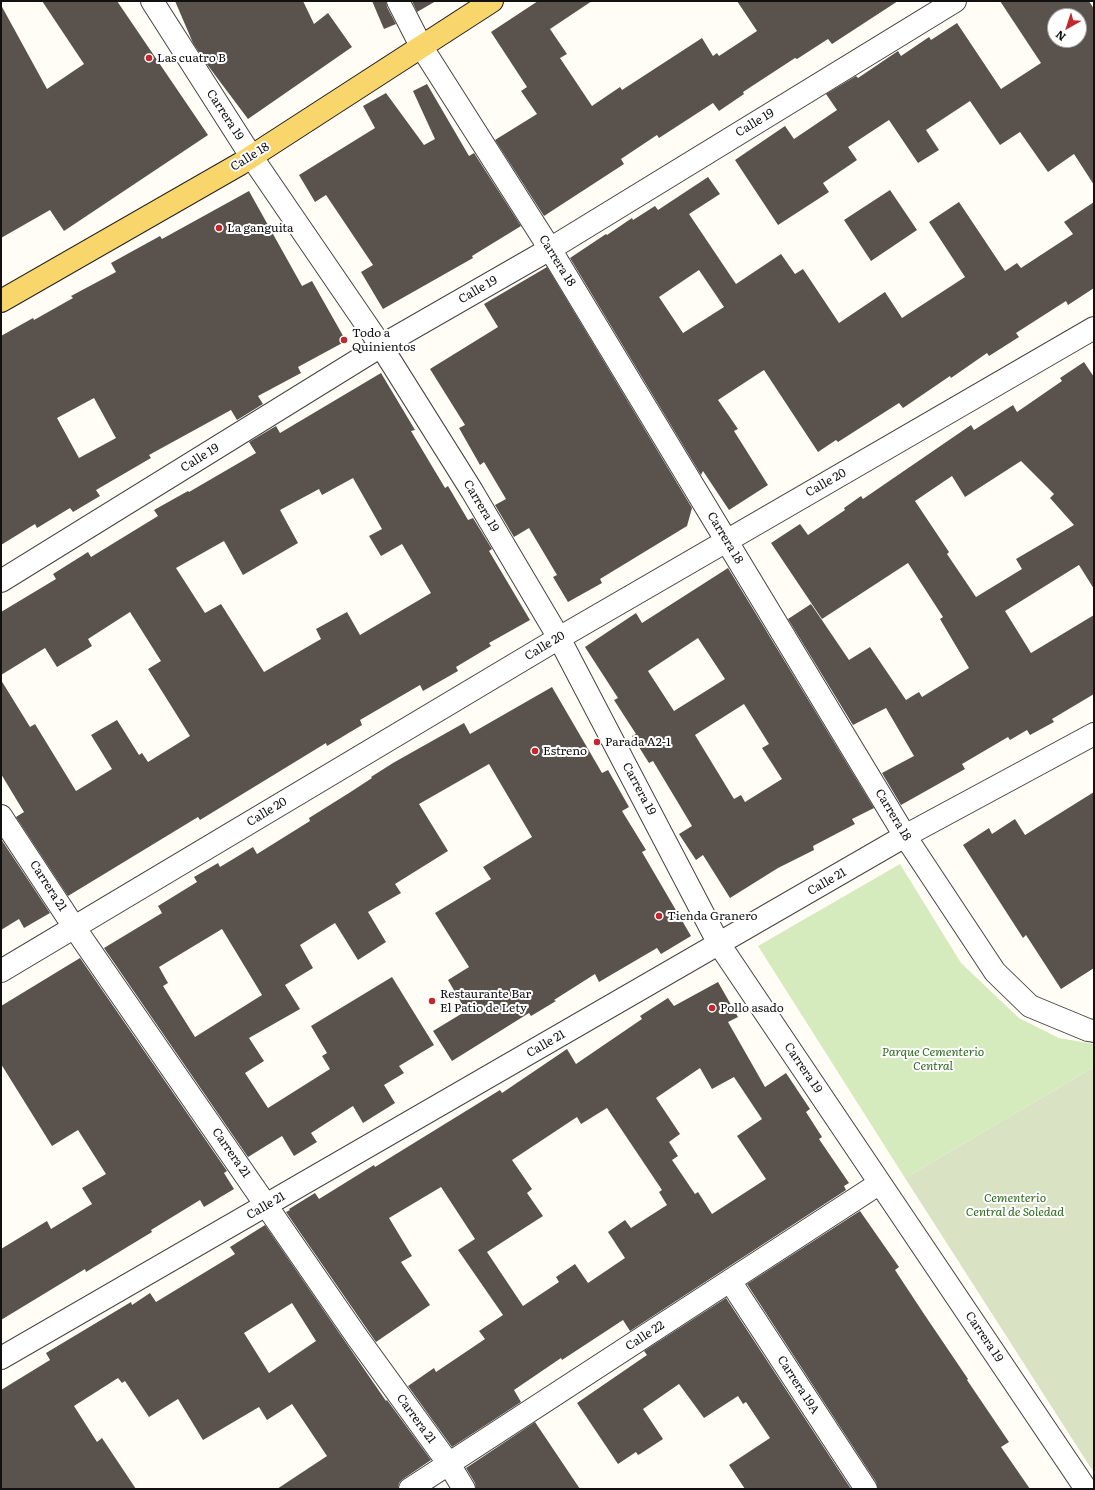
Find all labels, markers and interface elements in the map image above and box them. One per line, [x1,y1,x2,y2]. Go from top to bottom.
north arrow [1047,8,1087,48]
text: N [1051,27,1069,46]
place label: Las cuatro B [157,51,226,65]
marker: Las cuatro B [144,53,154,63]
street label: Carrera 19 [203,87,247,143]
street label: Calle 19 [733,106,777,140]
street label: Calle 18 [228,140,272,174]
place label: La ganguita [227,221,294,235]
marker: La ganguita [214,223,224,233]
street label: Carrera 18 [536,233,578,289]
street label: Calle 19 [456,273,500,307]
place label: Todo a Quinientos [352,326,415,354]
marker: Todo a Quinientos [339,335,349,345]
street label: Calle 19 [178,441,222,475]
street label: Calle 20 [803,466,849,500]
street label: Carrera 19 [460,478,502,534]
street label: Carrera 18 [704,509,746,567]
street label: Calle 20 [522,628,568,664]
place label: Parada A2-1 [605,735,671,749]
marker: Parada A2-1 [592,737,602,747]
place label: Estreno [543,744,587,758]
marker: Estreno [530,746,540,756]
street label: Carrera 19 [619,760,659,818]
street label: Carrera 18 [872,786,914,844]
street label: Calle 20 [244,794,290,830]
street label: Carrera 21 [26,858,70,914]
street label: Calle 21 [805,865,849,899]
place label: Tienda Granero [667,909,758,923]
marker: Tienda Granero [654,911,664,921]
place label: Restaurante Bar El Patio de Lety [440,987,531,1015]
marker: Restaurante Bar El Patio de Lety [427,996,437,1006]
place label: Pollo asado [720,1001,784,1015]
marker: Pollo asado [707,1003,717,1013]
street label: Calle 21 [524,1027,568,1061]
street label: Carrera 19 [781,1040,825,1096]
park label: Parque Cementerio Central [882,1045,984,1073]
street label: Carrera 21 [209,1125,253,1181]
street label: Calle 21 [244,1189,288,1223]
park label: Cementerio Central de Soledad [966,1191,1064,1219]
street label: Carrera 19 [962,1309,1006,1365]
street label: Calle 22 [623,1318,667,1354]
street label: Carrera 19A [774,1353,822,1417]
street label: Carrera 21 [393,1392,439,1446]

